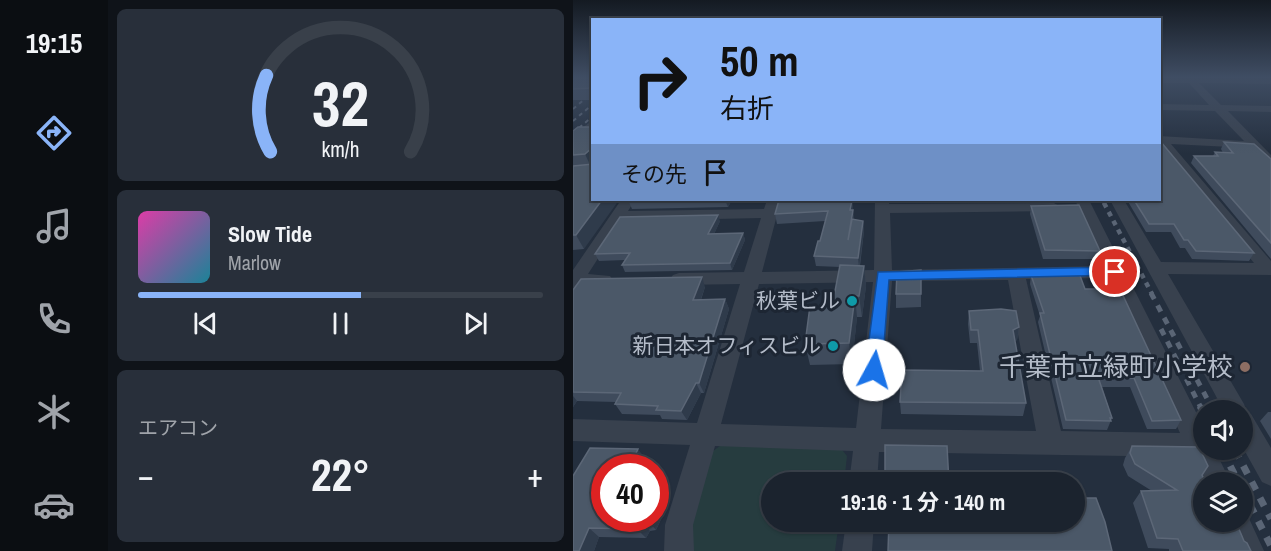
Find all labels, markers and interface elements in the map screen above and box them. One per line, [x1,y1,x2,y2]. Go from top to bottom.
text: 19:15 [26,25,82,61]
text: 50 m [720,33,799,89]
icon: right [621,42,699,120]
text: 32 [312,61,369,145]
text: 右折 [720,90,774,126]
icon: directions [33,112,75,154]
text: km/h [321,135,360,164]
icon: arrive [699,156,732,189]
text: その先 [621,159,687,189]
icon: music [33,205,75,247]
text: Slow Tide [228,219,312,249]
pin [1089,246,1140,297]
text: Marlow [228,249,281,276]
icon: arrive [1098,255,1131,288]
place label: 秋葉ビル [756,286,840,315]
marker: 秋葉ビル [845,294,859,308]
icon: phone [33,298,75,340]
icon: previous [189,307,222,340]
icon: pause [324,307,357,340]
icon: next [459,307,492,340]
place label: 新日本オフィスビル [632,331,821,360]
position arrow [842,338,906,402]
marker: 新日本オフィスビル [826,339,840,353]
place label: 千葉市立緑町小学校 [999,349,1233,384]
marker: 千葉市立緑町小学校 [1238,360,1252,374]
icon: climate [33,391,75,433]
map controls [1193,400,1253,532]
button: sound [1193,400,1253,460]
text: エアコン [138,414,218,441]
text: 22° [311,444,370,505]
text: − [138,453,154,497]
text: + [527,453,543,497]
speed limit sign: 40 [591,454,669,532]
button: layers [1193,472,1253,532]
icon: car [33,484,75,526]
text: 19:16 · 1 分 · 140 m [841,487,1005,517]

